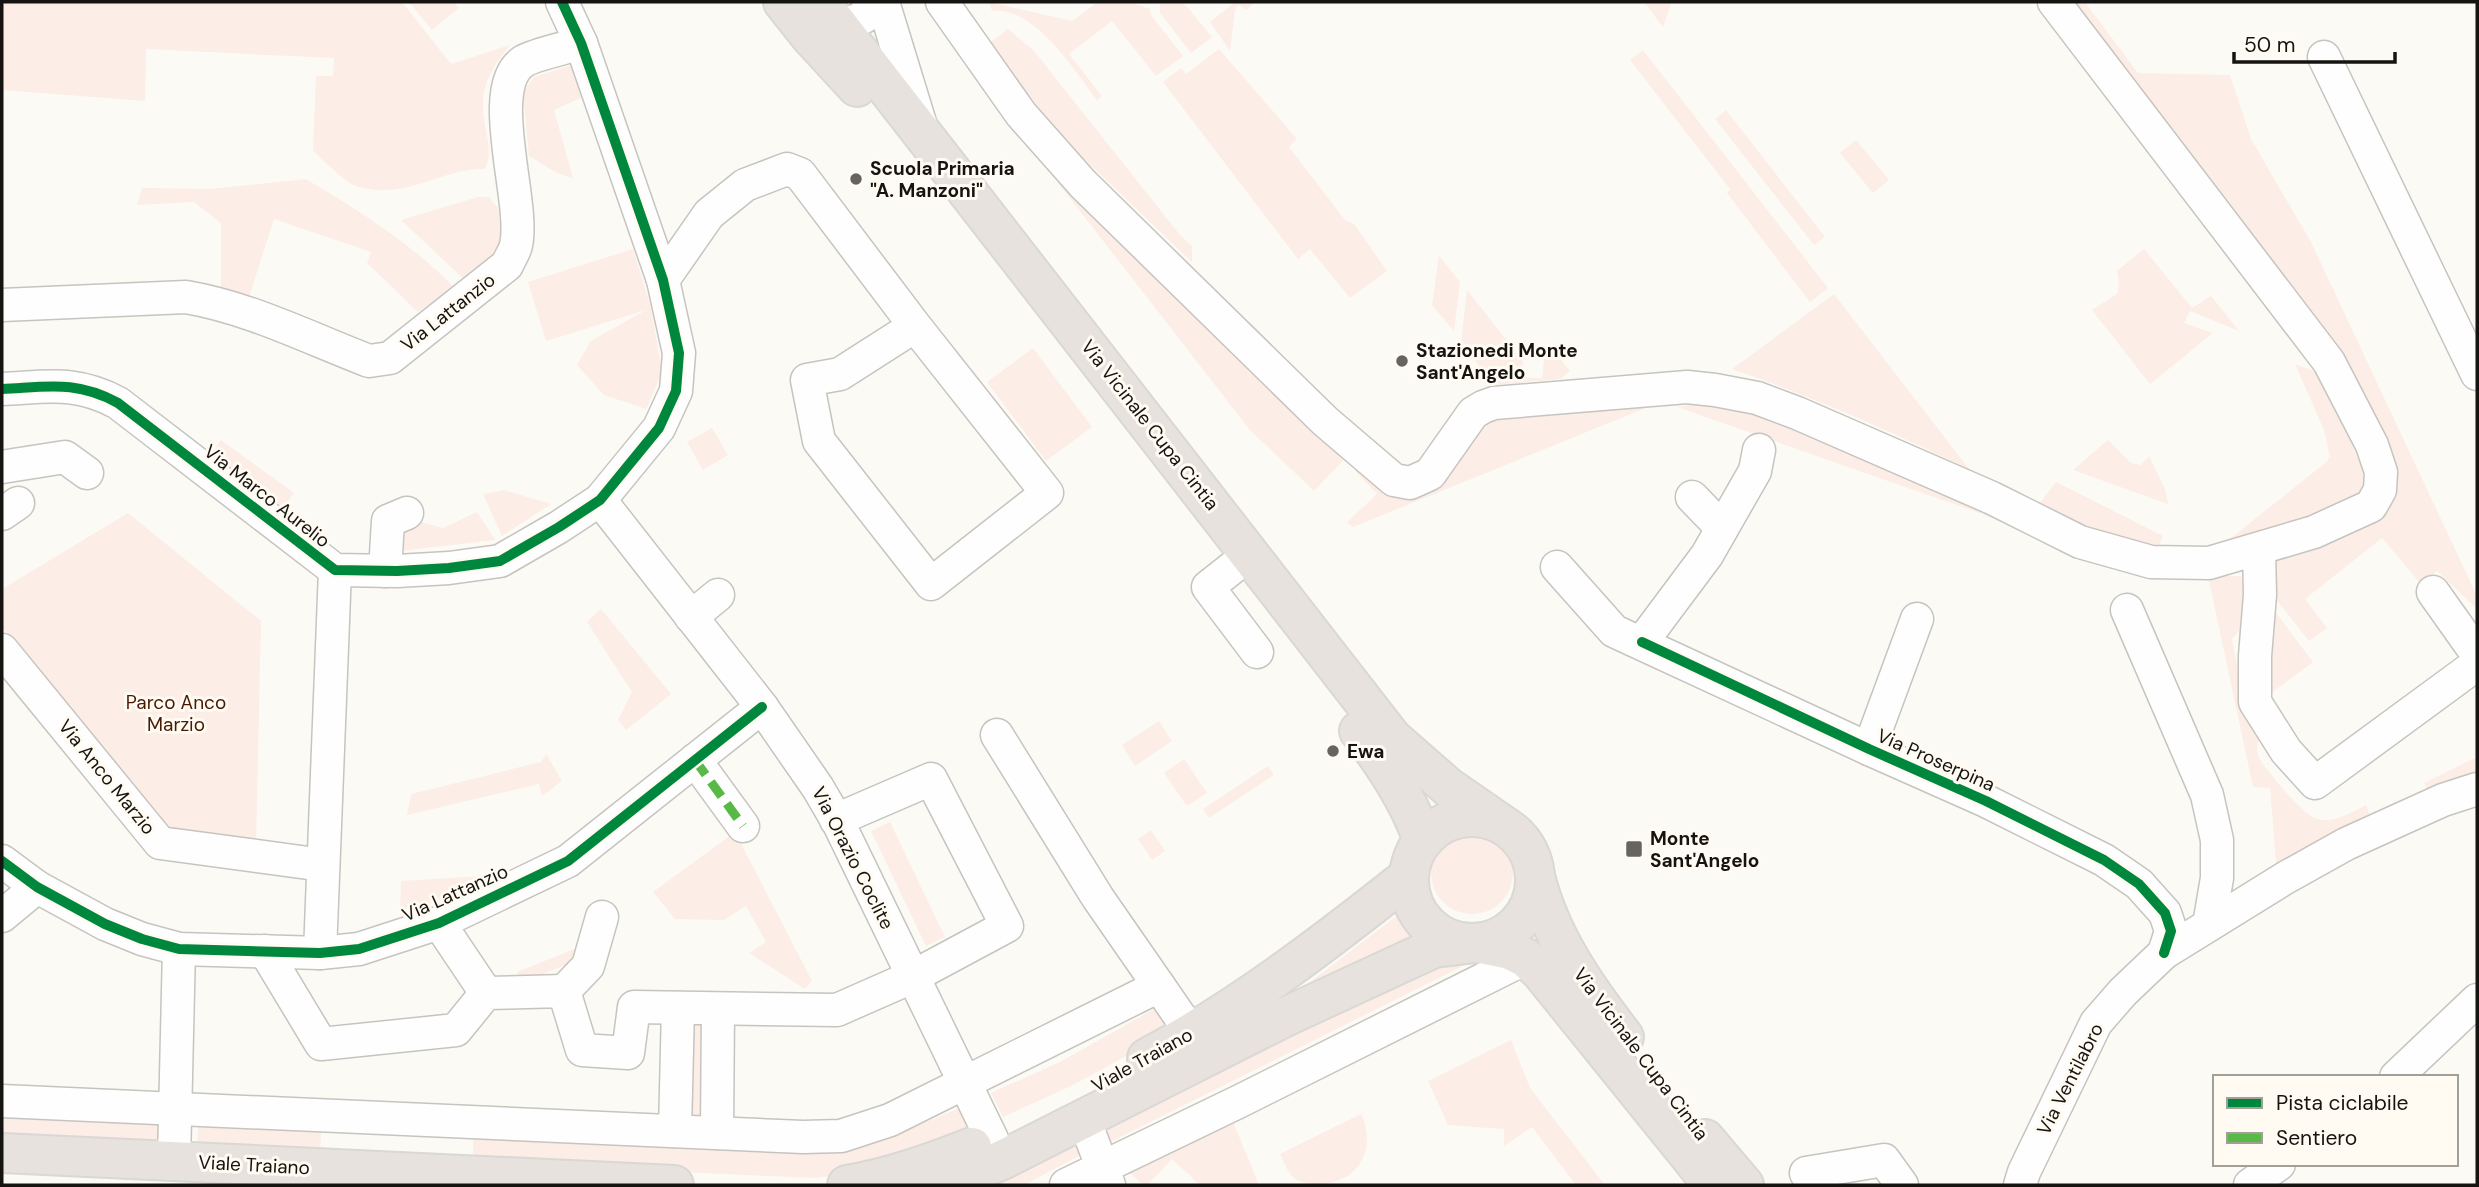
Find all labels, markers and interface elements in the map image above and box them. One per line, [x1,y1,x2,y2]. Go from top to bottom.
scale bar [2234,21,2395,65]
text: 50 m [2244,31,2295,59]
place label: Scuola Primaria "A. Manzoni" [870,156,1015,203]
marker: Scuola Primaria "A. Manzoni" [848,171,864,187]
street label: Via Lattanzio [396,267,500,357]
street label: Via Vicinale Cupa Cintia [1076,335,1224,515]
place label: Stazionedi Monte Sant'Angelo [1416,338,1578,385]
marker: Stazionedi Monte Sant'Angelo [1394,353,1410,369]
street label: Via Marco Aurelio [199,439,335,553]
park label: Parco Anco Marzio [126,690,226,737]
street label: Via Anco Marzio [53,714,161,840]
street label: Via Proserpina [1873,723,1999,797]
place label: Ewa [1347,739,1384,764]
marker: Ewa [1325,743,1341,759]
street label: Via Orazio Coclite [806,782,900,934]
place label: Monte Sant'Angelo [1650,826,1759,873]
marker: Monte Sant'Angelo [1624,839,1644,859]
street label: Via Lattanzio [398,859,512,927]
street label: Via Vicinale Cupa Cintia [1568,963,1714,1145]
street label: Via Ventilabro [2031,1019,2109,1139]
street label: Viale Traiano [1087,1022,1197,1098]
legend [2213,1075,2458,1166]
text: Pista ciclabile [2276,1089,2409,1117]
text: Sentiero [2276,1124,2357,1152]
street label: Viale Traiano [198,1150,310,1180]

